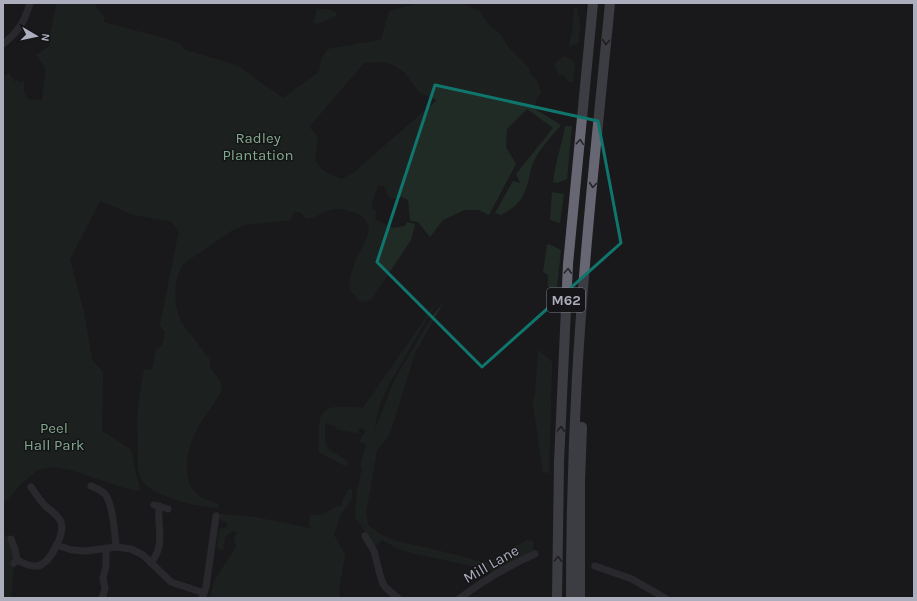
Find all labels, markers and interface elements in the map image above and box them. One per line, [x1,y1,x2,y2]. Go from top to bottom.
north arrow [16,16,56,56]
text: N [38,33,52,42]
one-way arrow [602,39,611,45]
park label: Radley Plantation [222,129,294,164]
one-way arrow [575,139,584,145]
one-way arrow [588,182,597,188]
one-way arrow [563,268,572,274]
road number: M62 [547,288,585,312]
park label: Peel Hall Park [24,419,84,454]
one-way arrow [556,426,565,432]
street label: Mill Lane [460,541,522,587]
one-way arrow [554,556,562,562]

